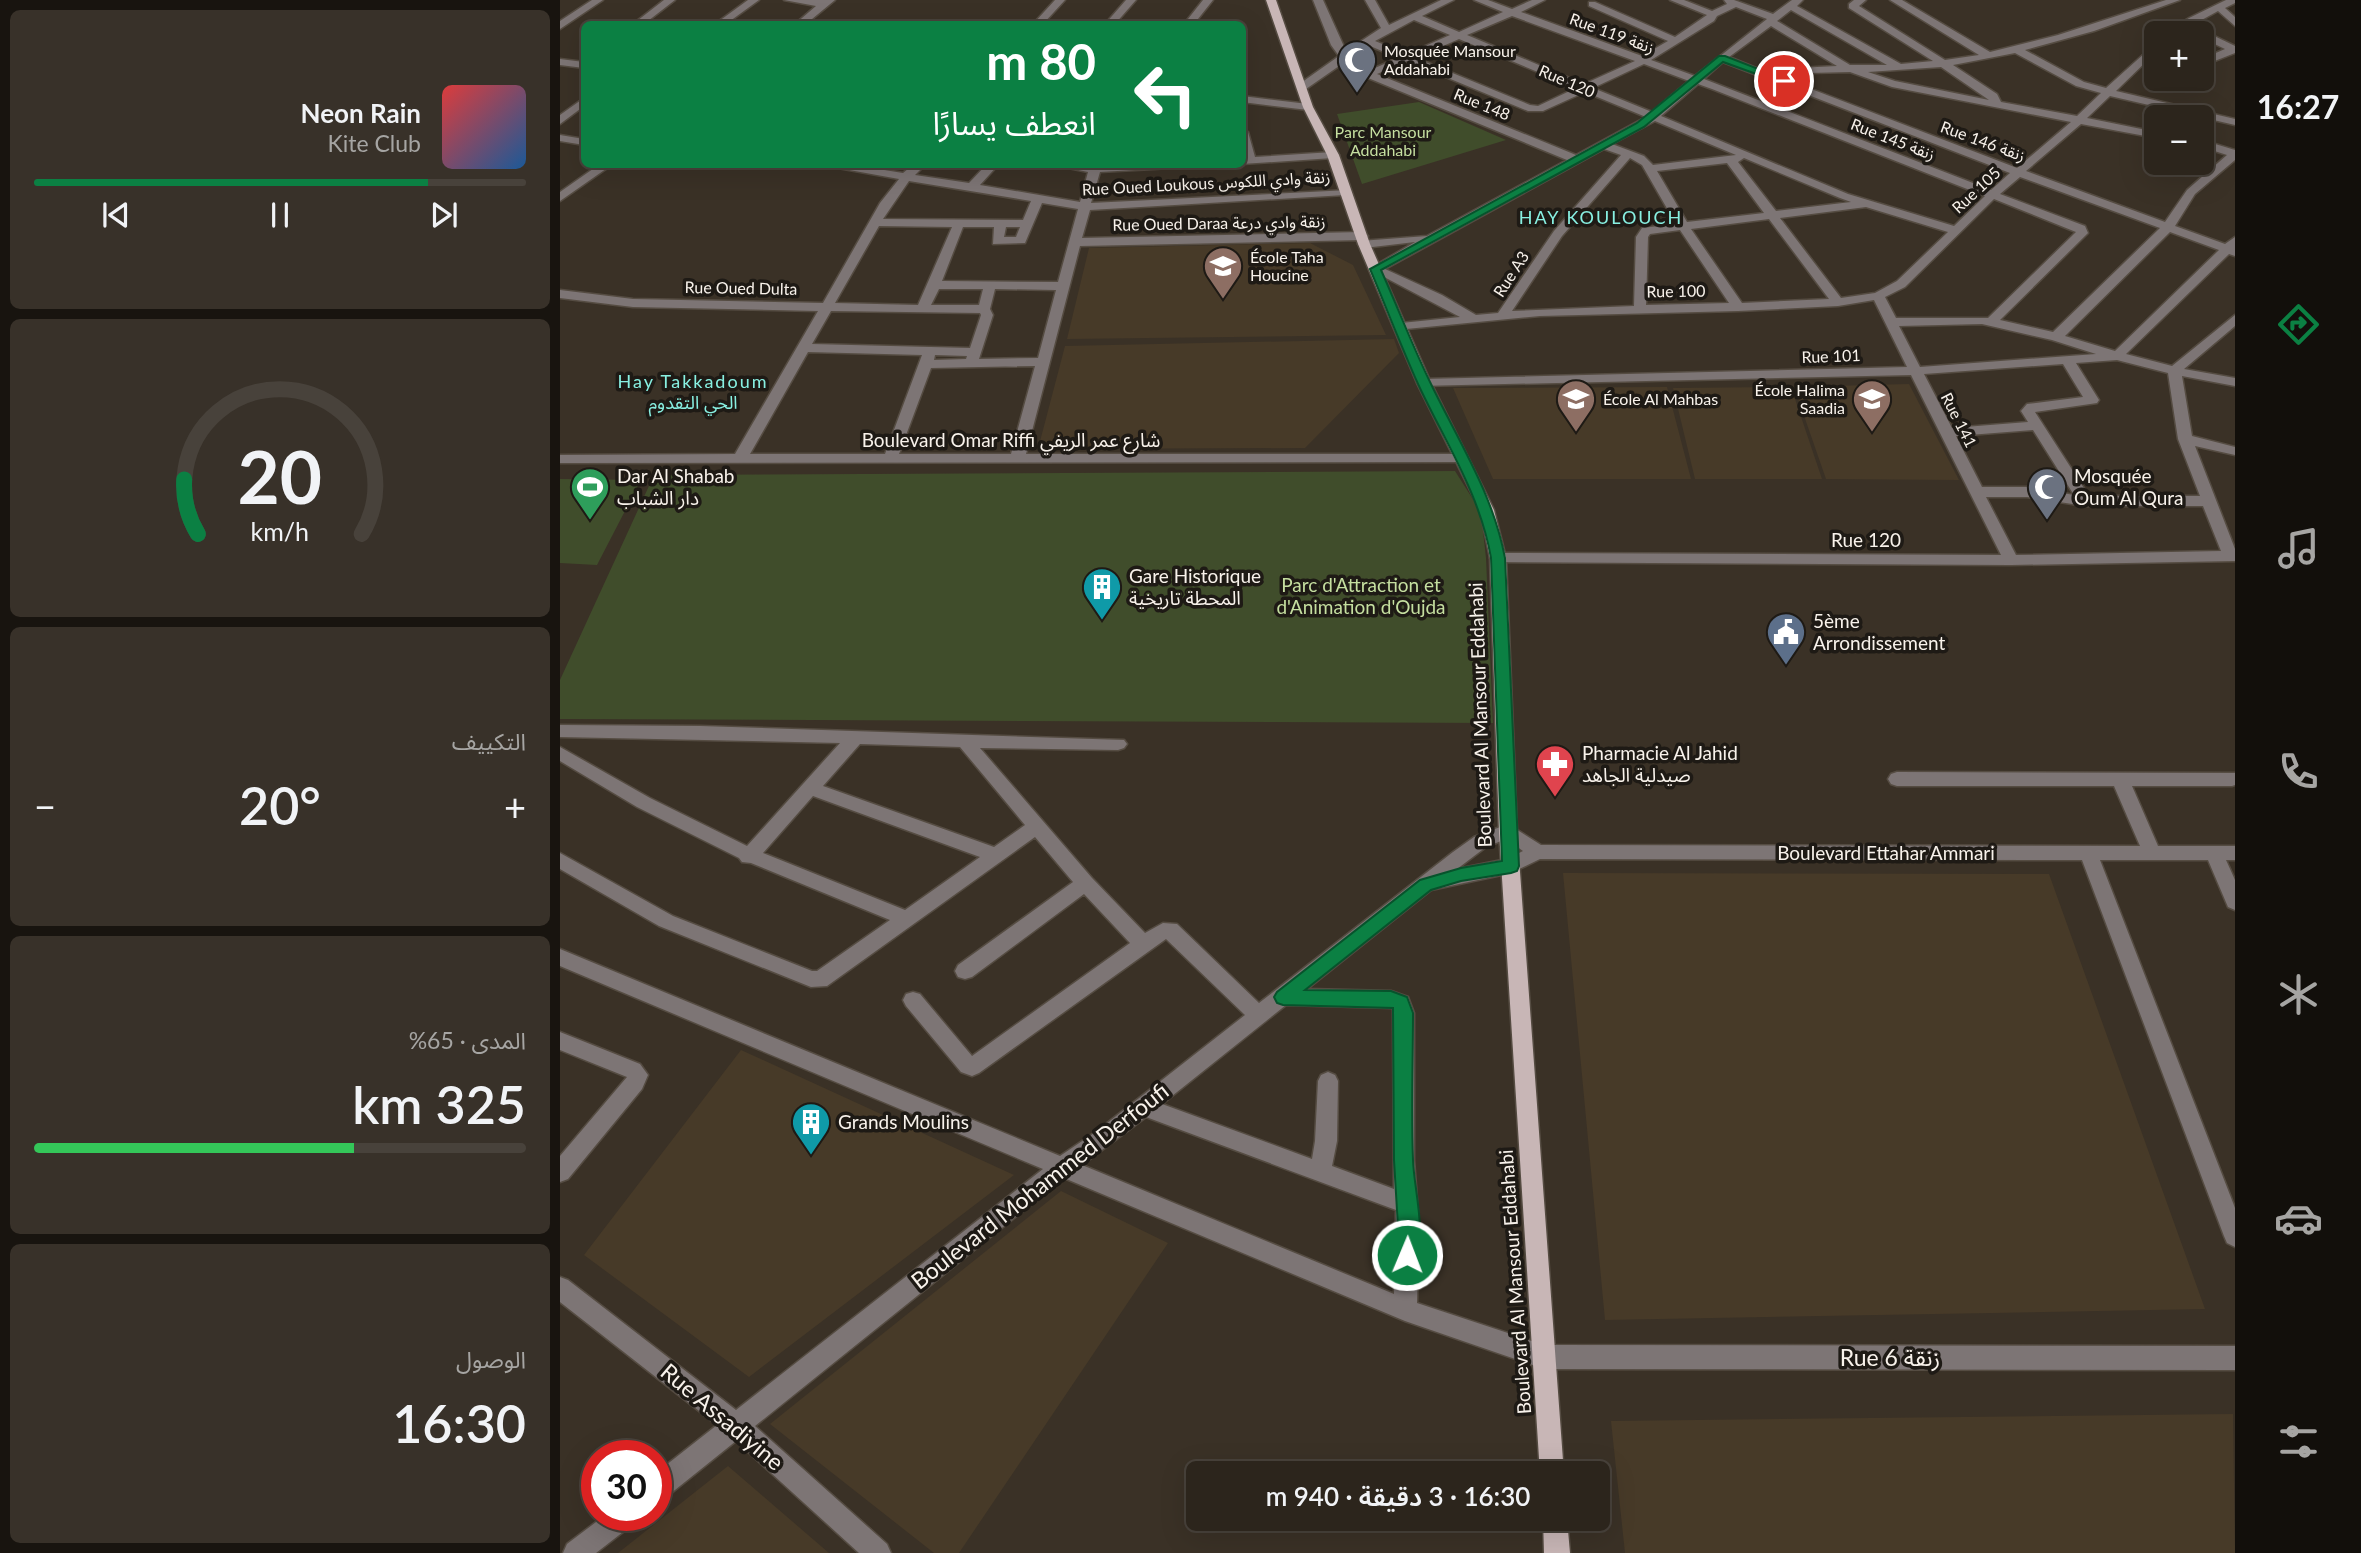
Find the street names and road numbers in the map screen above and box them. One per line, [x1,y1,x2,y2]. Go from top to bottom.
street label: Rue 119 زنقة [1567,8,1657,58]
street label: Rue 120 [1536,60,1598,101]
street label: Rue 148 [1451,84,1513,123]
street label: Rue 145 زنقة [1848,114,1938,164]
street label: Rue 146 زنقة [1938,116,2028,166]
street label: Rue 105 [1948,163,2004,217]
street label: Rue Oued Loukous زنقة وادي اللكوس [1081,167,1331,202]
street label: Rue Oued Daraa زنقة وادي درعة [1112,211,1326,238]
street label: Rue A3 [1489,247,1532,300]
street label: Rue Oued Dulta [684,277,798,298]
street label: Rue 100 [1646,280,1706,301]
street label: Rue 101 [1801,345,1861,366]
street label: Rue 141 [1938,389,1981,450]
street label: Boulevard Omar Riffi شارع عمر الريفي [862,428,1160,455]
street label: Rue 120 [1831,528,1901,551]
street label: Boulevard Al Mansour Eddahabi [1463,582,1496,848]
street label: Boulevard Ettahar Ammari [1777,841,1995,864]
street label: Boulevard Mohammed Derfoufi [905,1076,1174,1295]
street label: Boulevard Al Mansour Eddahabi [1494,1149,1535,1415]
street label: Rue 6 زنقة [1840,1343,1940,1372]
street label: Rue Assadiyine [656,1357,790,1476]

